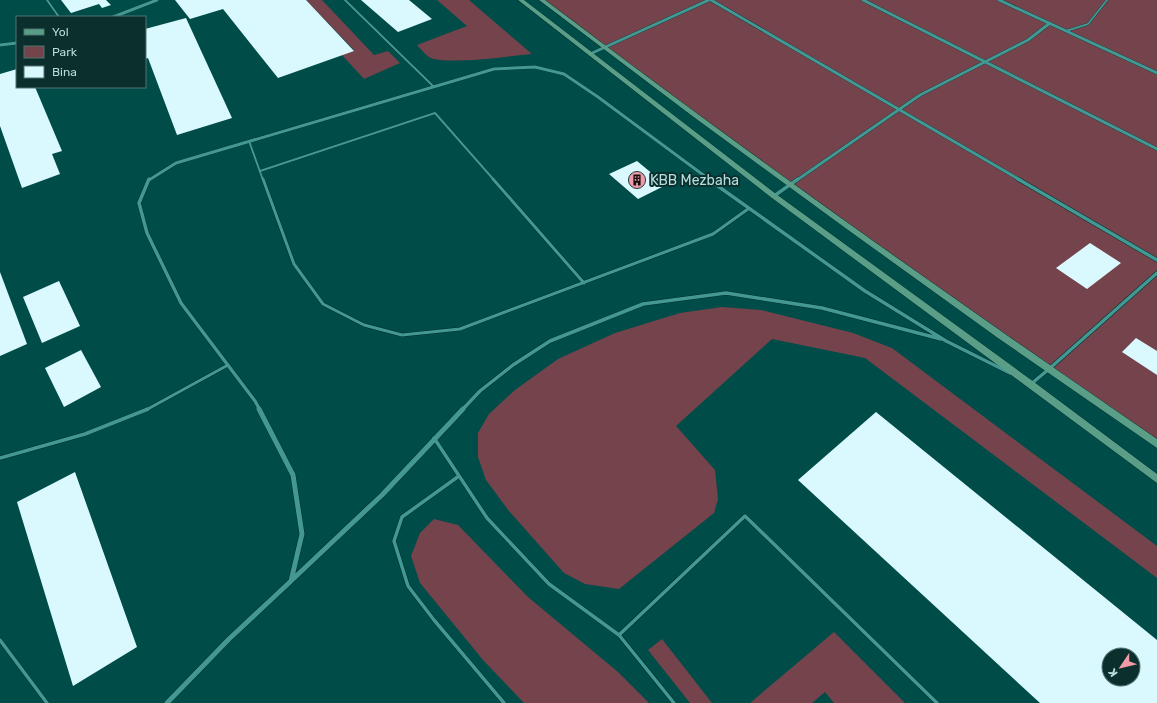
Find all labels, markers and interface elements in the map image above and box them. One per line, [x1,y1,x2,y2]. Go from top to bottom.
legend [16,16,146,88]
text: Yol [52,25,69,39]
text: Park [52,45,78,59]
text: Bina [52,65,77,79]
building icon: KBB Mezbaha [627,170,647,190]
place label: KBB Mezbaha [650,172,739,189]
north arrow [1101,647,1141,687]
text: K [1105,665,1121,679]

